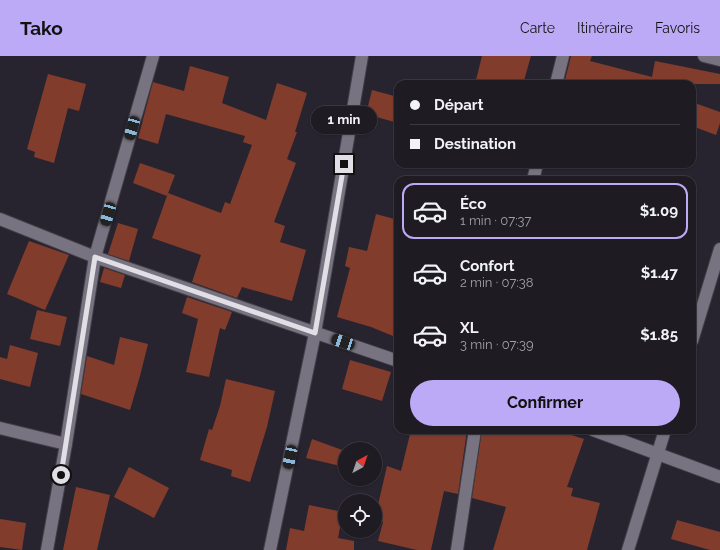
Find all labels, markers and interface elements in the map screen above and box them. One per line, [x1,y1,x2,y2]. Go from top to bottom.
text: Tako [20,17,63,39]
text: Carte [520,20,555,36]
text: Itinéraire [577,20,633,36]
text: Favoris [655,20,700,36]
text: Départ [434,96,483,114]
callout: 1 min [311,106,377,134]
text: 1 min [328,112,360,127]
car [123,115,141,141]
text: Destination [434,135,516,153]
route end [335,155,353,173]
icon: car [412,193,448,229]
text: Éco [460,195,486,213]
car [99,201,117,227]
text: $1.09 [640,202,678,220]
text: 1 min · 07:37 [460,213,531,228]
icon: car [412,255,448,291]
text: Confort [460,257,514,275]
text: $1.47 [641,264,678,282]
text: 2 min · 07:38 [460,275,533,290]
icon: car [412,317,448,353]
text: XL [460,319,478,337]
text: $1.85 [640,326,678,344]
car [330,332,356,352]
text: 3 min · 07:39 [460,337,534,352]
button: Confirmer [410,380,680,426]
north arrow [338,442,382,486]
map controls [338,442,382,538]
car [282,444,298,470]
route start [52,466,70,484]
button: locate [338,494,382,538]

